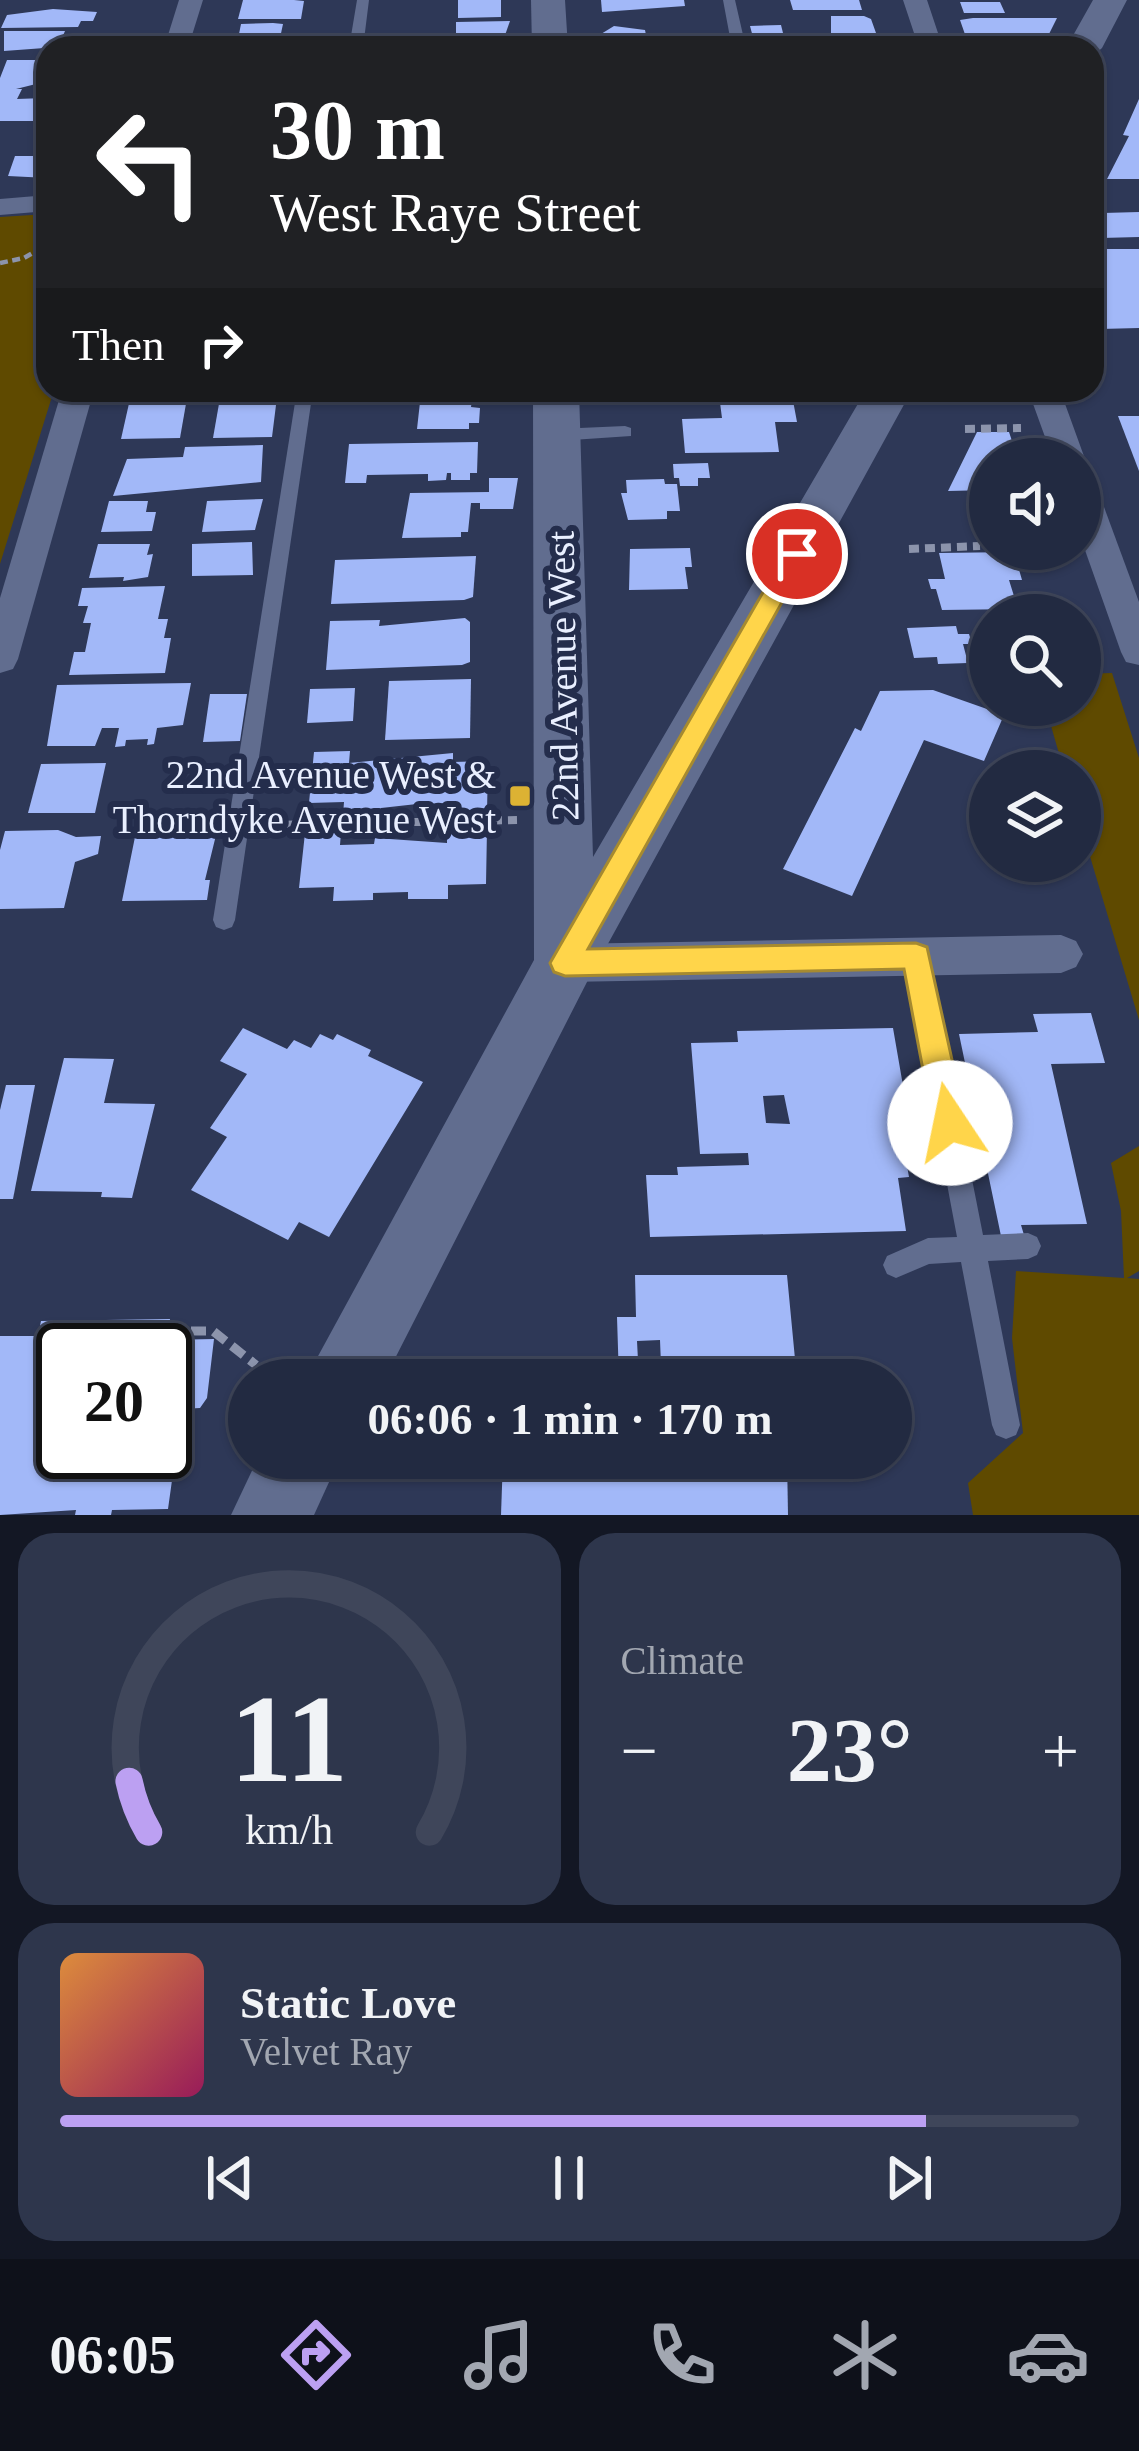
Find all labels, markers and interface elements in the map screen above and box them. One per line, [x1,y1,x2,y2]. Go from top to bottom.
icon: left [72,84,228,240]
text: 30 m [270,84,445,177]
text: West Raye Street [270,183,641,243]
icon: right [188,312,254,378]
text: Then [72,320,164,370]
map controls [969,438,1101,882]
button: sound [969,438,1101,570]
pin [746,503,848,605]
icon: arrive [764,521,830,587]
street label: 22nd Avenue West [538,530,587,821]
button: search [969,594,1101,726]
button: layers [969,750,1101,882]
place label: 22nd Avenue West & Thorndyke Avenue West [113,753,496,842]
marker: 22nd Avenue West & Thorndyke Avenue West [507,783,533,809]
position arrow [887,1060,1013,1186]
speed limit sign: 20 [36,1323,192,1479]
text: 06:06 · 1 min · 170 m [368,1394,773,1444]
text: Climate [621,1639,744,1682]
text: 11 [230,1670,348,1808]
text: 23° [787,1701,913,1800]
text: − [621,1714,658,1787]
text: + [1042,1714,1079,1787]
text: km/h [245,1806,333,1853]
text: Static Love [240,1978,456,2028]
text: Velvet Ray [240,2030,412,2073]
icon: previous [197,2145,263,2211]
icon: pause [536,2145,602,2211]
icon: next [876,2145,942,2211]
icon: directions [274,2313,358,2397]
icon: music [457,2313,541,2397]
icon: phone [640,2313,724,2397]
icon: climate [823,2313,907,2397]
icon: car [1006,2313,1090,2397]
text: 06:05 [49,2325,175,2385]

